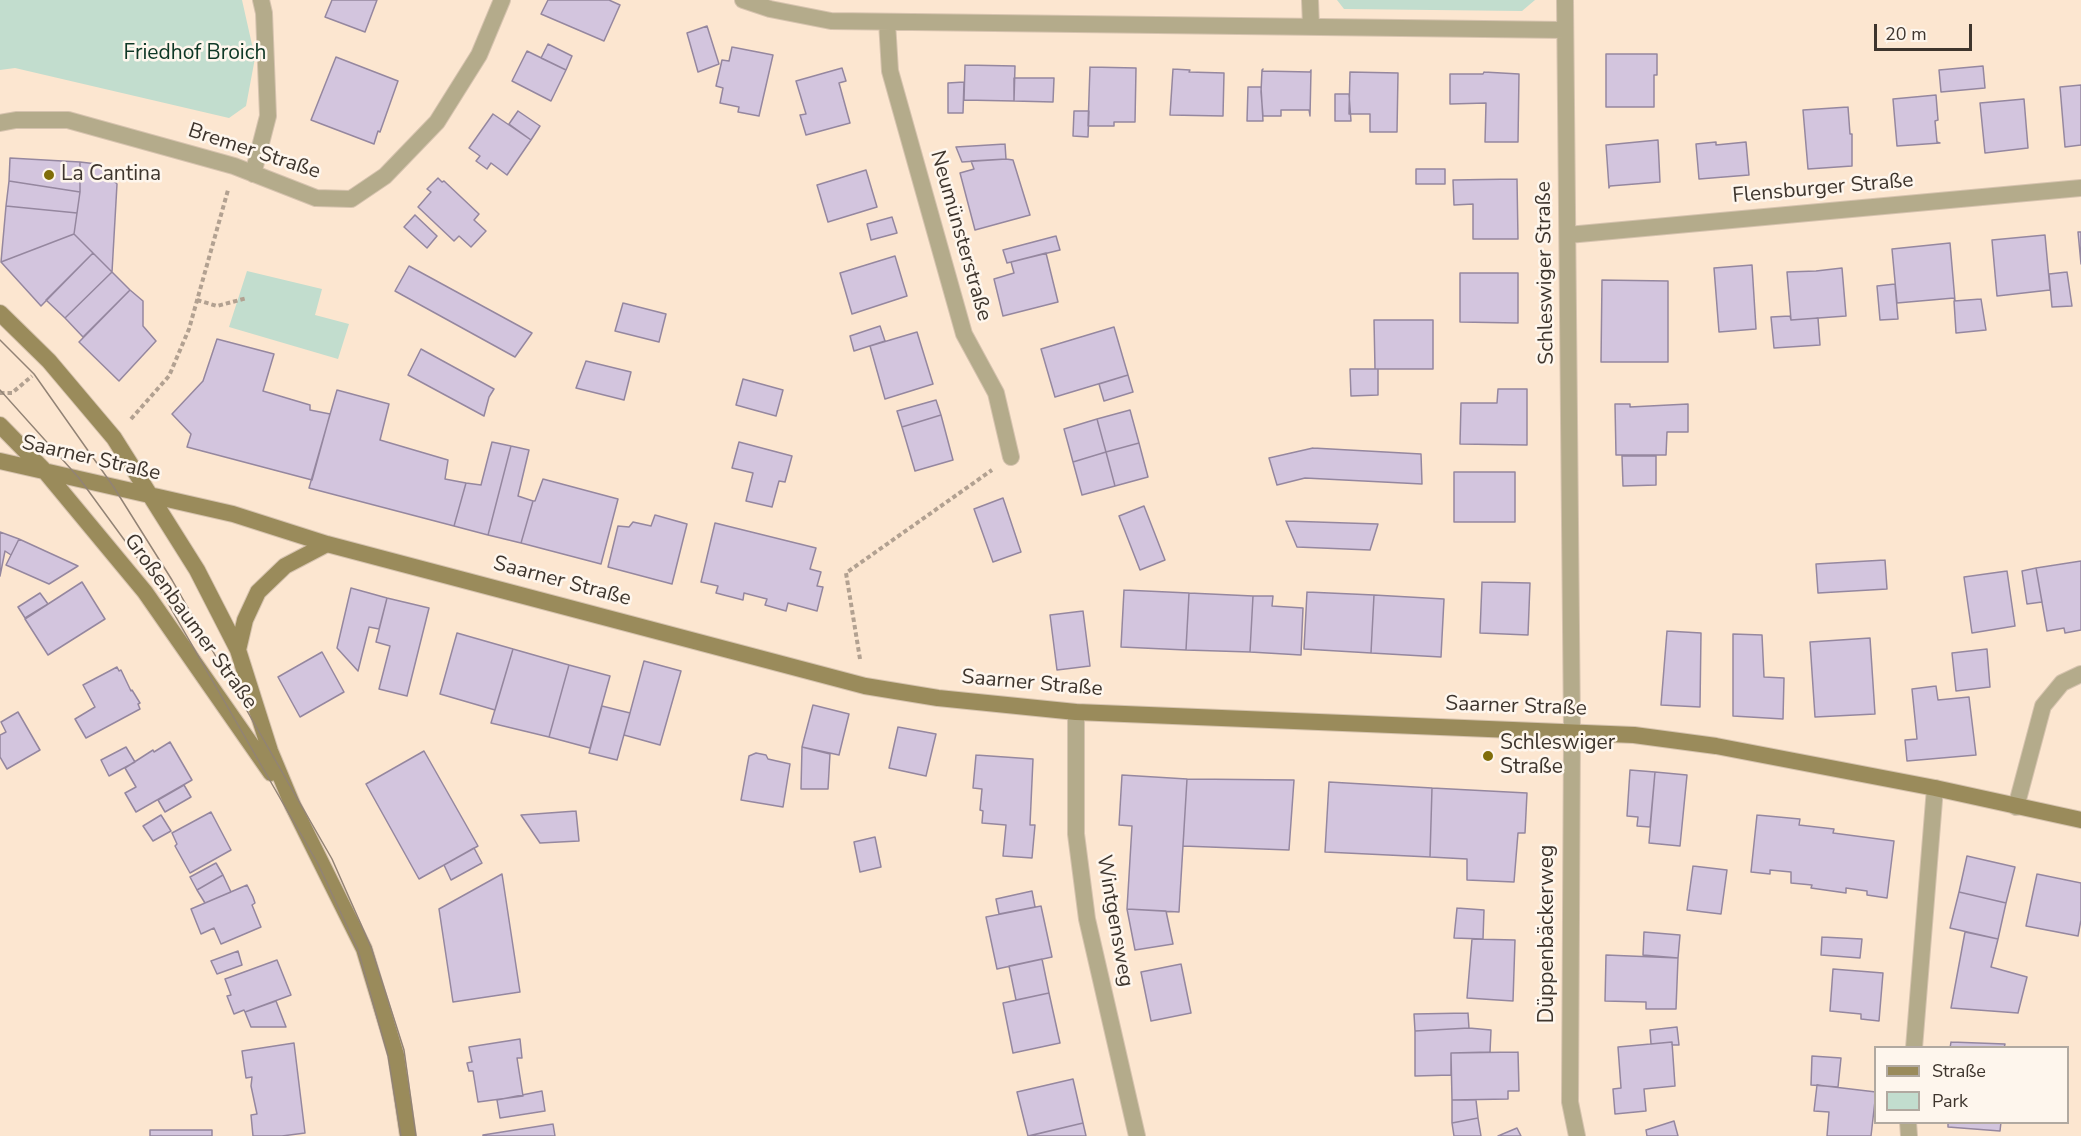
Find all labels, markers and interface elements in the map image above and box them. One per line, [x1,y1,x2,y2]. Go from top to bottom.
scale bar [1877,12,1974,50]
text: 20 m [1885,22,1927,46]
park label: Friedhof Broich [124,41,266,67]
street label: Bremer Straße [185,119,323,185]
street label: Neumünsterstraße [924,148,996,324]
place label: La Cantina [61,162,161,188]
marker: La Cantina [42,168,56,182]
street label: Flensburger Straße [1732,169,1914,209]
street label: Schleswiger Straße [1532,181,1560,365]
street label: Saarner Straße [19,431,163,487]
street label: Großenbaumer Straße [118,529,262,715]
street label: Saarner Straße [490,552,634,612]
street label: Saarner Straße [960,665,1104,703]
street label: Saarner Straße [1445,692,1587,722]
place label: Schleswiger Straße [1500,731,1615,781]
marker: Schleswiger Straße [1481,749,1495,763]
street label: Düppenbäckerweg [1535,845,1561,1023]
street label: Wintgensweg [1090,853,1138,989]
legend [1874,1046,2069,1124]
text: Straße [1932,1059,1986,1083]
text: Park [1932,1089,1968,1113]

